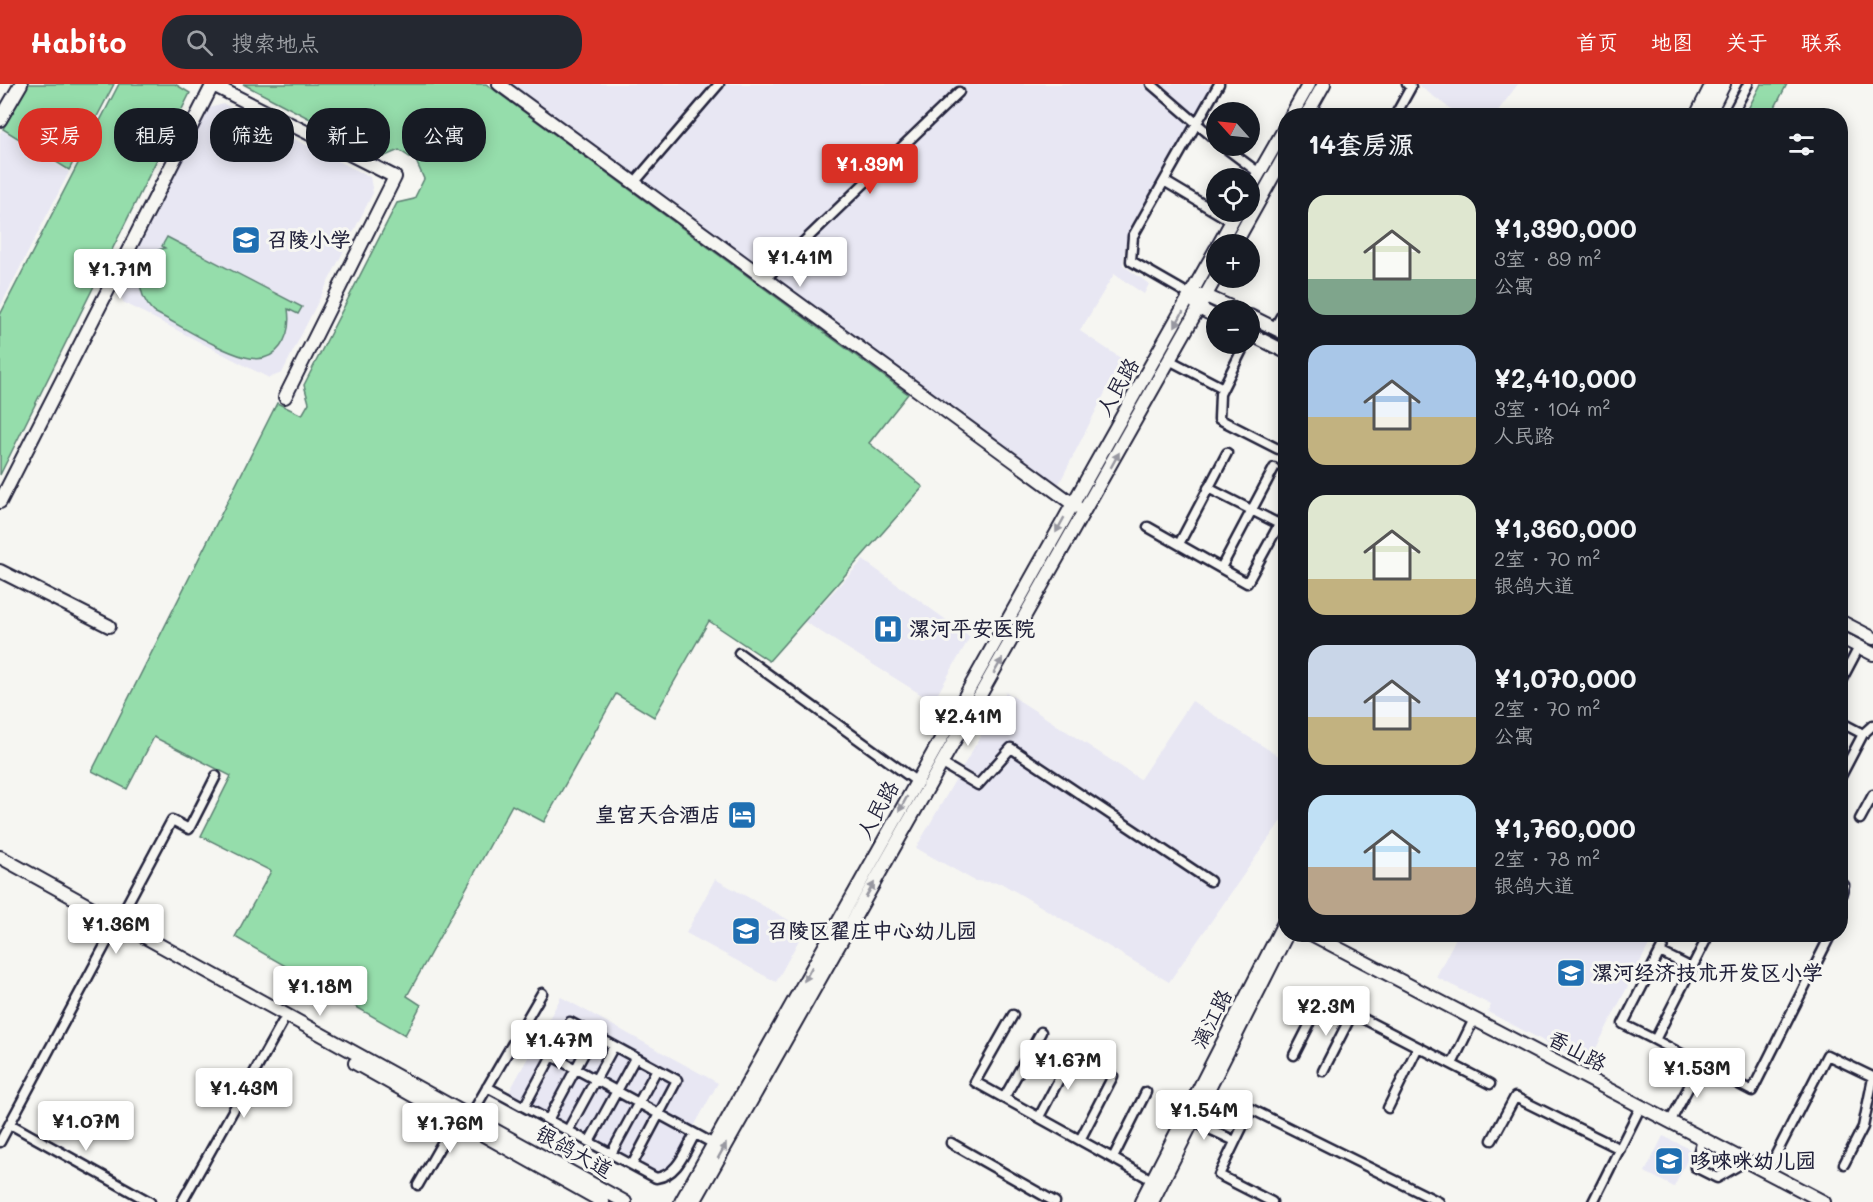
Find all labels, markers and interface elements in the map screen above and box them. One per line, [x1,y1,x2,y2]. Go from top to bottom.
search box [162,15,582,69]
text: Habito [30,24,126,60]
icon: search [183,26,216,59]
text: 搜索地点 [231,28,319,57]
text: 首页 [1576,28,1618,55]
text: 地图 [1651,28,1693,55]
text: 关于 [1726,28,1768,55]
text: 联系 [1801,28,1843,55]
north arrow [1206,102,1260,156]
map controls [1206,102,1260,354]
chip: 买房 [18,108,102,162]
chip: 租房 [114,108,198,162]
chip: 筛选 [210,108,294,162]
chip: 新上 [306,108,390,162]
chip: 公寓 [402,108,486,162]
text: 14套房源 [1308,127,1414,161]
icon: filters [1785,128,1818,161]
pin: ¥1.39M [821,144,919,195]
text: ¥1.39M [836,150,904,176]
button: locate [1206,168,1260,222]
text: ¥1,390,000 [1494,211,1637,245]
icon: home [1356,219,1428,291]
school or university icon: 召陵小学 [230,224,262,256]
place label: 召陵小学 [267,225,351,252]
button: + [1206,234,1260,288]
pin: ¥1.41M [751,237,849,288]
text: ¥1.41M [767,243,833,269]
text: 3室 · 89 m² [1494,245,1601,271]
pin: ¥1.71M [71,249,169,300]
text: ¥1.71M [88,255,152,281]
text: 公寓 [1494,272,1534,298]
button: − [1206,300,1260,354]
one-way arrow [1174,311,1184,328]
street label: 人民路 [1089,352,1144,420]
text: ¥2,410,000 [1494,361,1636,395]
icon: home [1356,369,1428,441]
text: 3室 · 104 m² [1494,395,1610,421]
text: 人民路 [1494,422,1554,448]
one-way arrow [1110,451,1120,468]
text: ¥1,360,000 [1494,511,1637,545]
one-way arrow [1056,516,1066,533]
icon: home [1356,519,1428,591]
text: 2室 · 70 m² [1494,545,1600,571]
text: 银鸽大道 [1494,572,1574,598]
hospital icon: 漯河平安医院 [872,613,904,645]
place label: 漯河平安医院 [909,614,1035,641]
one-way arrow [992,658,1003,674]
text: ¥1,070,000 [1494,661,1637,695]
icon: home [1356,669,1428,741]
text: 2室 · 70 m² [1494,695,1600,721]
pin: ¥2.41M [919,696,1017,747]
text: ¥2.41M [934,702,1002,728]
text: 公寓 [1494,722,1534,748]
street label: 人民路 [850,775,904,843]
one-way arrow [898,796,908,813]
hotel icon: 皇宫天合酒店 [726,799,758,831]
place label: 皇宫天合酒店 [595,800,721,827]
text: ¥1,760,000 [1494,811,1636,845]
icon: home [1356,819,1428,891]
text: 2室 · 78 m² [1494,845,1600,871]
text: 银鸽大道 [1494,872,1574,898]
one-way arrow [865,881,875,898]
pin: ¥1.36M [67,904,165,955]
text: ¥1.36M [82,910,150,936]
school or university icon: 召陵区翟庄中心幼儿园 [730,915,762,947]
place label: 召陵区翟庄中心幼儿园 [767,916,977,943]
school or university icon: 漯河经济技术开发区小学 [1555,957,1587,989]
place label: 漯河经济技术开发区小学 [1592,958,1823,985]
pin: ¥1.18M [271,966,369,1017]
one-way arrow [803,966,813,983]
text: ¥1.18M [287,972,353,998]
street label: 漓江路 [1184,984,1237,1053]
pin: ¥2.3M [1284,986,1368,1037]
text: ¥2.3M [1297,992,1355,1018]
pin: ¥1.47M [510,1020,608,1071]
street label: 香山路 [1544,1023,1612,1076]
text: ¥1.47M [525,1026,593,1052]
pin: ¥1.67M [1019,1040,1117,1091]
text: ¥1.67M [1034,1046,1102,1072]
pin: ¥1.53M [1648,1048,1746,1099]
text: ¥1.53M [1663,1054,1731,1080]
pin: ¥1.43M [195,1068,293,1119]
text: ¥1.43M [210,1074,278,1100]
pin: ¥1.54M [1155,1090,1253,1141]
text: ¥1.54M [1170,1096,1238,1122]
pin: ¥1.07M [37,1101,135,1152]
pin: ¥1.76M [401,1103,499,1154]
text: ¥1.07M [52,1107,120,1133]
text: ¥1.76M [416,1109,484,1135]
street label: 银鸽大道 [531,1119,618,1183]
one-way arrow [717,1143,728,1159]
school or university icon: 哆唻咪幼儿园 [1653,1145,1685,1177]
place label: 哆唻咪幼儿园 [1690,1146,1816,1173]

